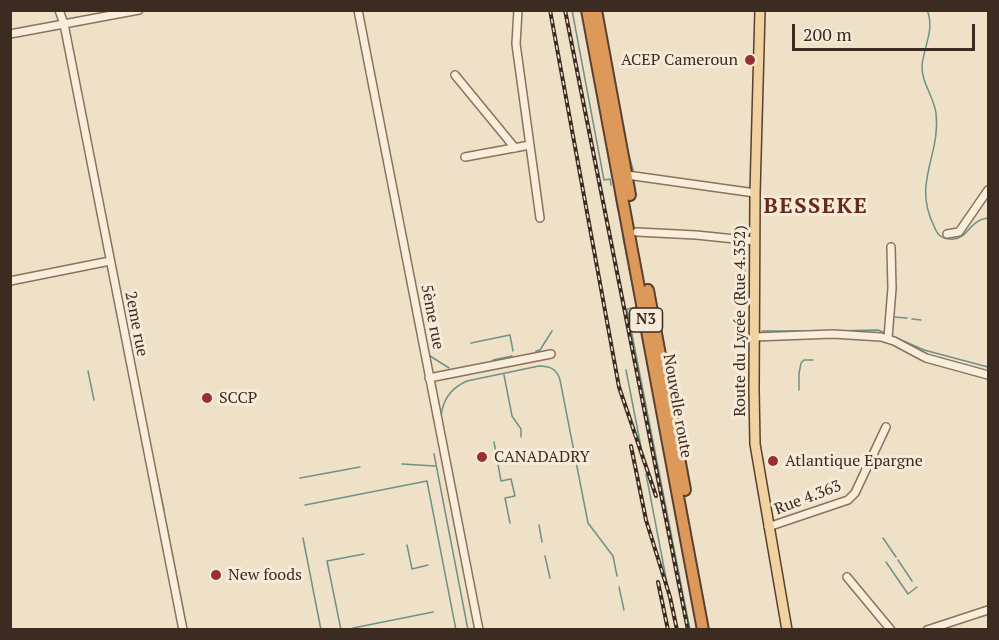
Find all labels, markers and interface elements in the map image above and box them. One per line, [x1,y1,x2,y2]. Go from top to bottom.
scale bar [795,12,978,50]
text: 200 m [803,22,852,46]
place label: ACEP Cameroun [621,50,738,70]
marker: ACEP Cameroun [743,53,757,67]
district label: BESSEKE [764,194,868,220]
street label: Route du Lycée (Rue 4.352) [730,225,750,417]
street label: 5ème rue [416,283,448,351]
street label: 2eme rue [120,290,152,358]
road number: N3 [630,308,662,332]
street label: Nouvelle route [658,352,696,460]
place label: SCCP [219,388,257,408]
marker: SCCP [200,391,214,405]
place label: CANADADRY [494,447,590,467]
marker: CANADADRY [475,450,489,464]
place label: Atlantique Epargne [785,451,923,471]
marker: Atlantique Epargne [766,454,780,468]
street label: Rue 4.363 [772,477,844,519]
place label: New foods [228,565,302,585]
marker: New foods [209,568,223,582]

